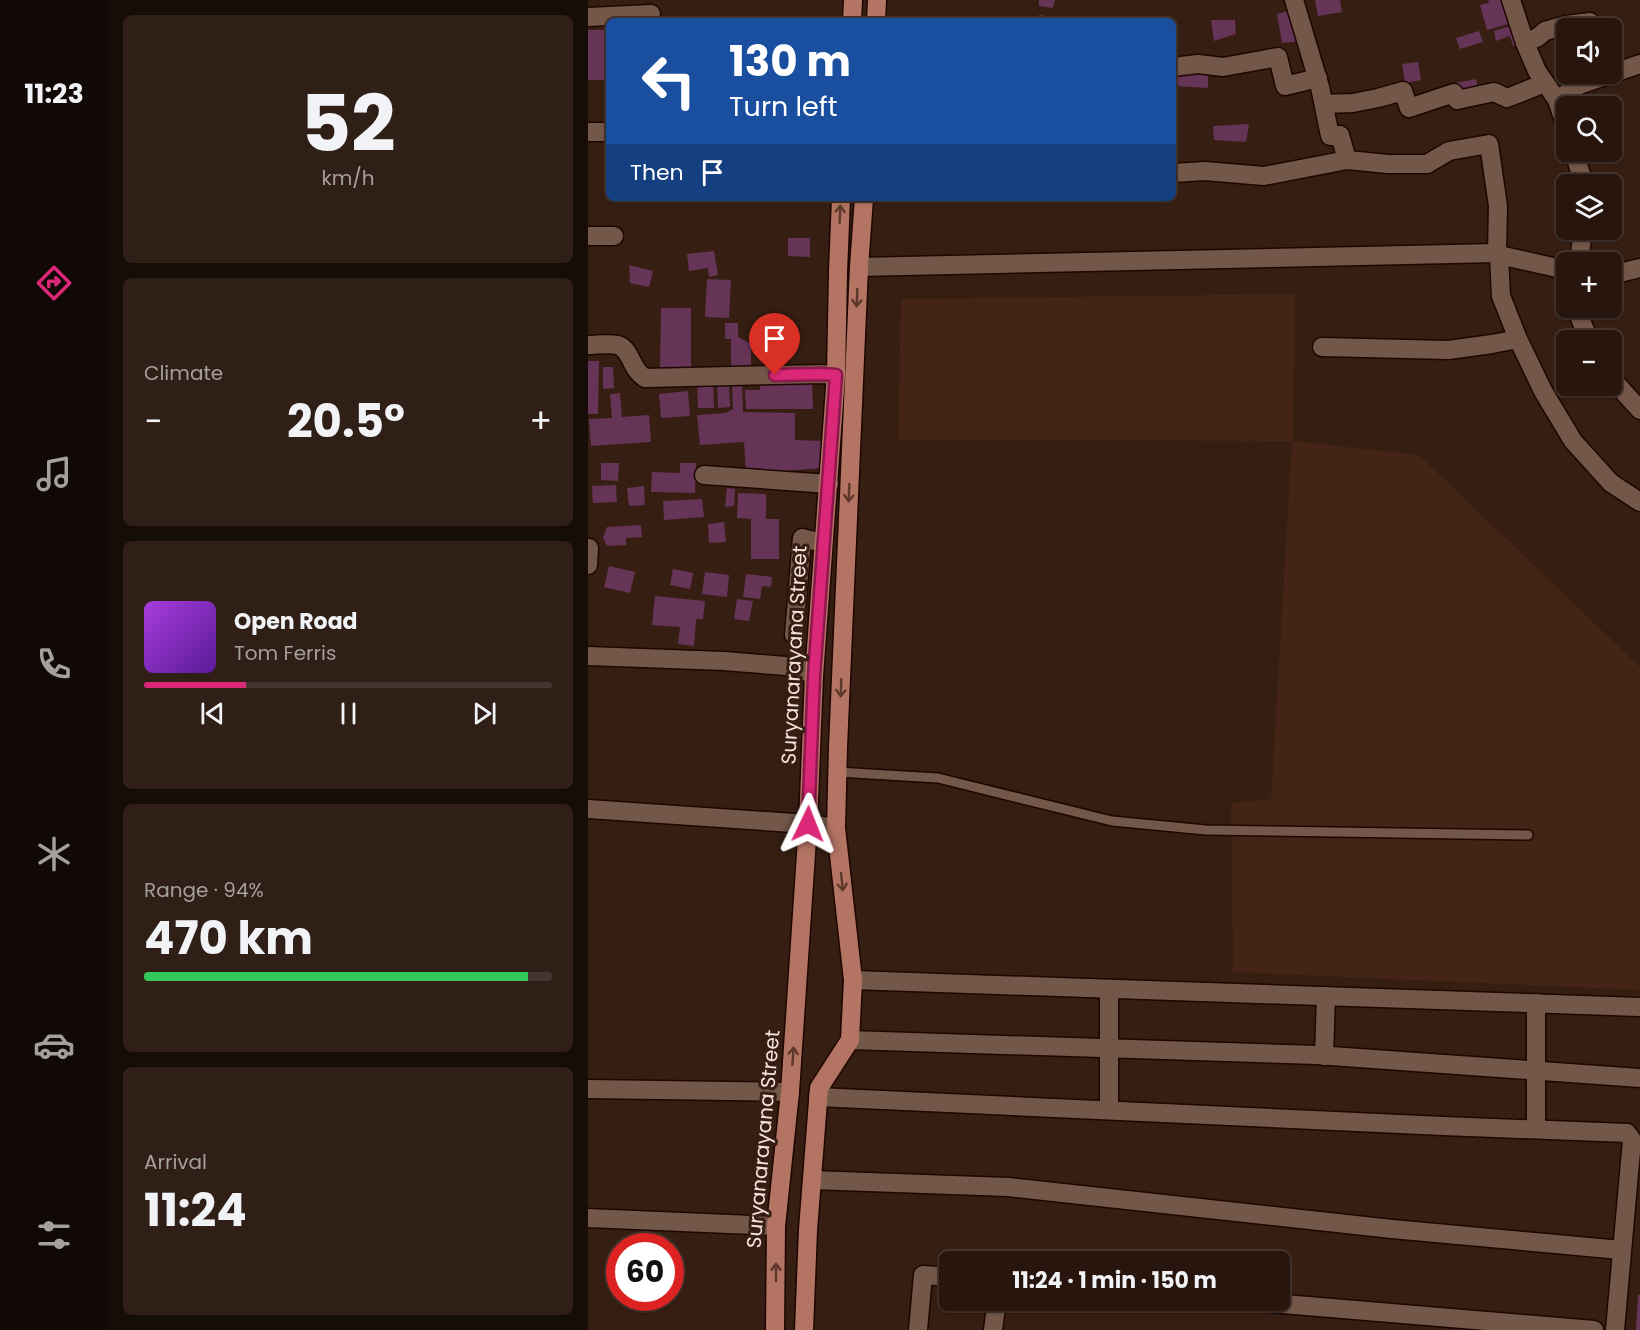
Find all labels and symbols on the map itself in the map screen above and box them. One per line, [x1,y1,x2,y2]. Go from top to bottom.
one-way arrow [834,205,845,225]
one-way arrow [852,288,863,308]
pin [749,313,800,375]
one-way arrow [843,483,855,503]
street label: Suryanarayana Street [774,545,814,765]
one-way arrow [835,677,846,697]
position arrow [776,792,840,856]
one-way arrow [837,872,848,892]
street label: Suryanarayana Street [740,1029,786,1249]
one-way arrow [787,1047,798,1067]
speed limit sign: 60 [606,1233,684,1311]
one-way arrow [770,1262,782,1282]

